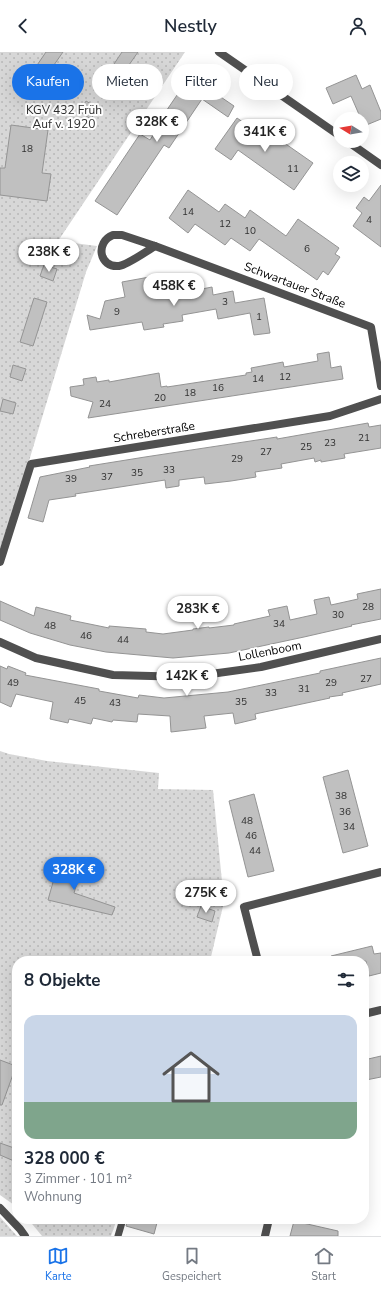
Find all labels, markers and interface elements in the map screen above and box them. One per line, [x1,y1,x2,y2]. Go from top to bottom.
text: Nestly [164,14,217,38]
icon: back [12,15,34,37]
icon: person [347,15,369,37]
chip: Kaufen [12,64,84,100]
chip: Mieten [92,64,163,100]
chip: Filter [171,64,231,100]
chip: Neu [239,64,293,100]
park label: KGV 432 Früh Auf v. 1920 [26,102,102,132]
pin: 328K € [124,109,190,143]
north arrow [333,112,369,148]
map controls [333,112,369,192]
text: 328K € [135,113,179,131]
pin: 341K € [232,119,298,153]
text: 341K € [243,123,287,141]
house number: 18 [21,142,33,156]
button: layers [333,156,369,192]
house number: 11 [287,162,299,176]
house number: 14 [182,205,194,219]
house number: 4 [366,213,372,227]
house number: 12 [219,217,231,231]
house number: 10 [244,224,256,238]
pin: 238K € [16,239,82,273]
house number: 6 [304,242,310,256]
text: 238K € [27,243,71,261]
street label: Schwartauer Straße [242,258,348,312]
pin: 458K € [141,273,207,307]
text: 458K € [152,277,196,295]
house number: 3 [222,295,228,309]
house number: 9 [114,305,120,319]
house number: 1 [256,310,262,324]
house number: 12 [279,370,291,384]
house number: 14 [252,372,264,386]
house number: 16 [212,381,224,395]
house number: 18 [184,386,196,400]
house number: 20 [154,391,166,405]
house number: 24 [99,397,111,411]
street label: Schreberstraße [112,418,196,446]
house number: 21 [358,431,370,445]
house number: 23 [324,436,336,450]
house number: 25 [300,440,312,454]
house number: 27 [260,445,272,459]
house number: 29 [231,452,243,466]
house number: 33 [163,463,175,477]
house number: 35 [131,466,143,480]
house number: 37 [101,470,113,484]
house number: 39 [65,472,77,486]
pin: 283K € [165,596,231,630]
text: 283K € [176,600,220,618]
house number: 28 [362,600,374,614]
house number: 30 [332,608,344,622]
house number: 34 [273,617,285,631]
house number: 48 [44,619,56,633]
house number: 46 [80,629,92,643]
house number: 44 [117,633,129,647]
street label: Lollenboom [237,637,303,665]
pin: 142K € [154,663,220,697]
text: 142K € [165,667,209,685]
house number: 27 [360,672,372,686]
house number: 49 [7,676,19,690]
house number: 29 [325,676,337,690]
house number: 31 [298,682,310,696]
house number: 33 [265,686,277,700]
house number: 45 [74,694,86,708]
house number: 35 [235,695,247,709]
house number: 43 [109,696,121,710]
house number: 38 [335,789,347,803]
house number: 36 [339,805,351,819]
house number: 48 [241,814,253,828]
house number: 34 [343,820,355,834]
house number: 46 [245,829,257,843]
house number: 44 [249,844,261,858]
pin: 328K € [41,857,107,891]
text: 328K € [52,861,96,879]
pin: 275K € [173,880,239,914]
text: 275K € [184,884,228,902]
text: 8 Objekte [24,969,100,992]
icon: filters [335,969,357,991]
icon: home [155,1041,227,1113]
text: 328 000 € [24,1147,105,1170]
text: 3 Zimmer · 101 m² [24,1170,132,1188]
text: Wohnung [24,1188,82,1206]
tab: Karte [45,1245,72,1284]
tab: Gespeichert [162,1245,221,1284]
tab: Start [311,1245,336,1284]

